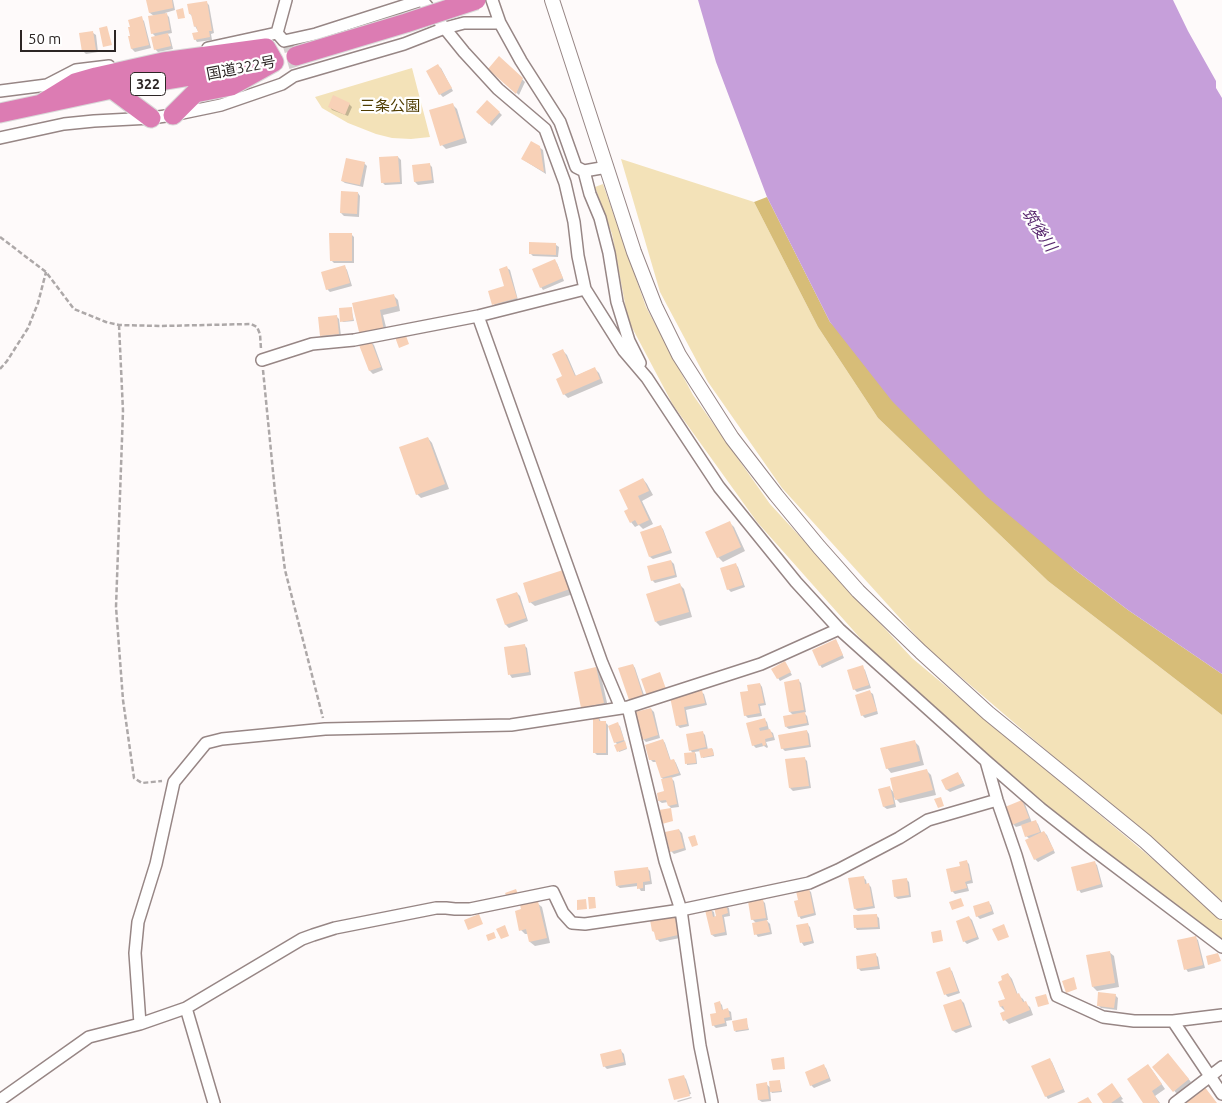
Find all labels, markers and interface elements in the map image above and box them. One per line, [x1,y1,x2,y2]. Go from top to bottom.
scale bar [22,20,119,52]
text: 50 m [28,30,61,47]
street label: 国道322号 [205,52,277,84]
road number: 322 [130,72,166,96]
park label: 三条公園 [360,97,420,115]
water label: 筑後川 [1018,205,1060,255]

